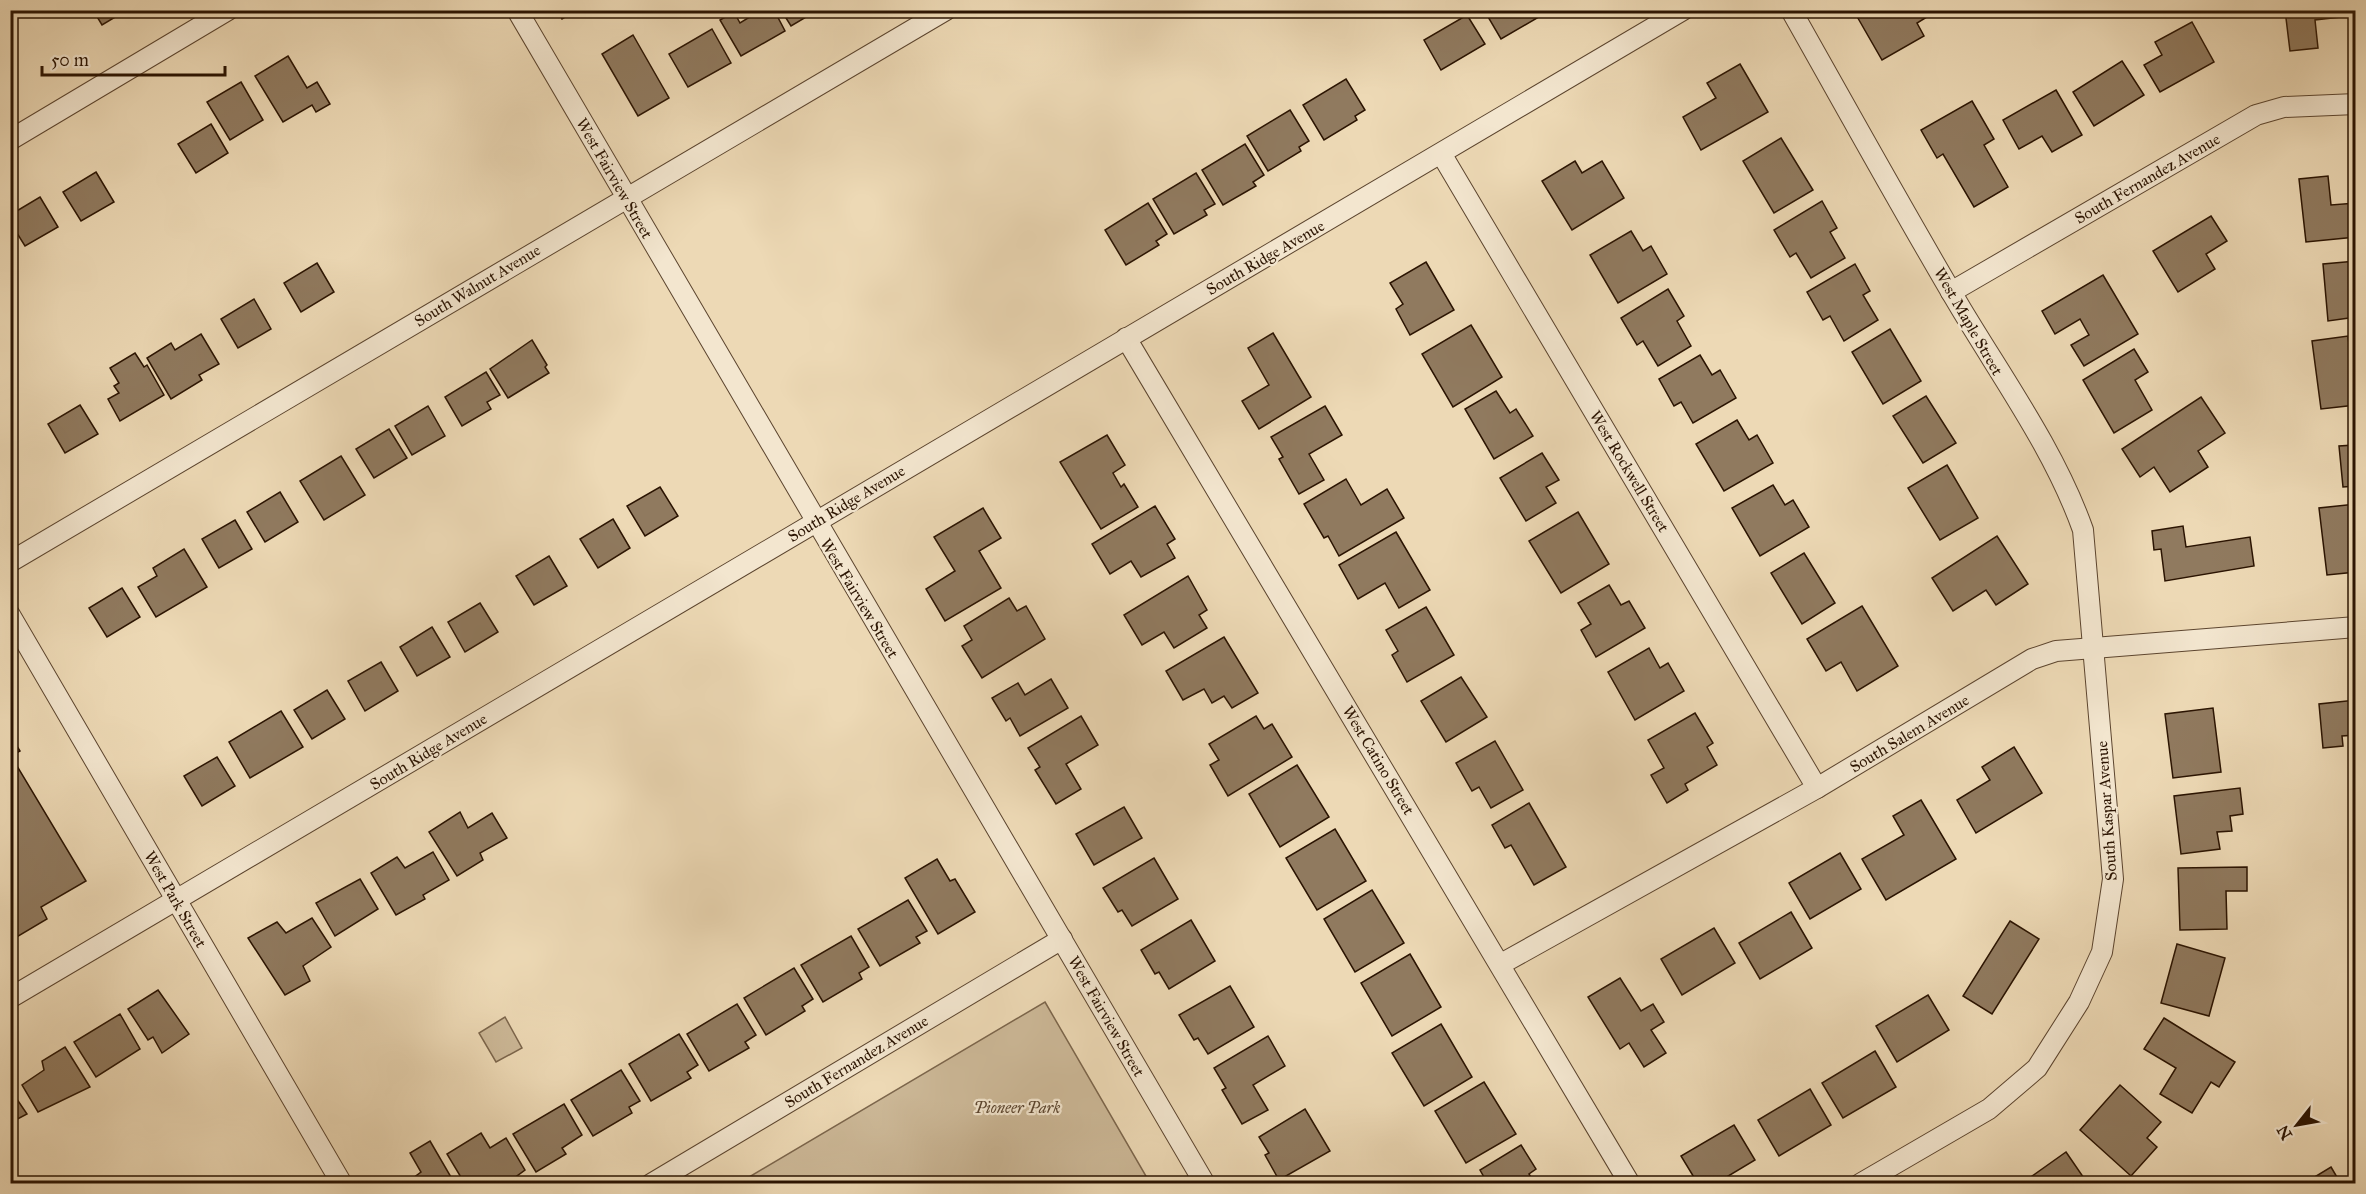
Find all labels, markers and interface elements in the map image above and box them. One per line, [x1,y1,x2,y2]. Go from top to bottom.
scale bar [42,39,225,77]
text: 50 m [51,49,89,71]
street label: West Fairview Street [572,115,657,242]
street label: South Fernandez Avenue [2071,129,2223,228]
street label: South Ridge Avenue [1203,216,1328,300]
street label: South Walnut Avenue [411,240,544,331]
street label: West Maple Street [1930,264,2007,379]
street label: West Rockwell Street [1586,407,1674,536]
street label: South Ridge Avenue [784,461,909,547]
street label: West Fairview Street [816,535,903,662]
street label: South Salem Avenue [1846,690,1973,777]
street label: West Catino Street [1339,702,1419,819]
street label: South Ridge Avenue [366,709,491,795]
street label: South Kaspar Avenue [2092,740,2121,882]
street label: West Park Street [140,848,211,951]
street label: West Fairview Street [1064,953,1149,1080]
street label: South Fernandez Avenue [781,1011,932,1112]
north arrow [2267,1095,2327,1155]
park label: Pioneer Park [974,1098,1060,1117]
text: N [2273,1121,2296,1143]

